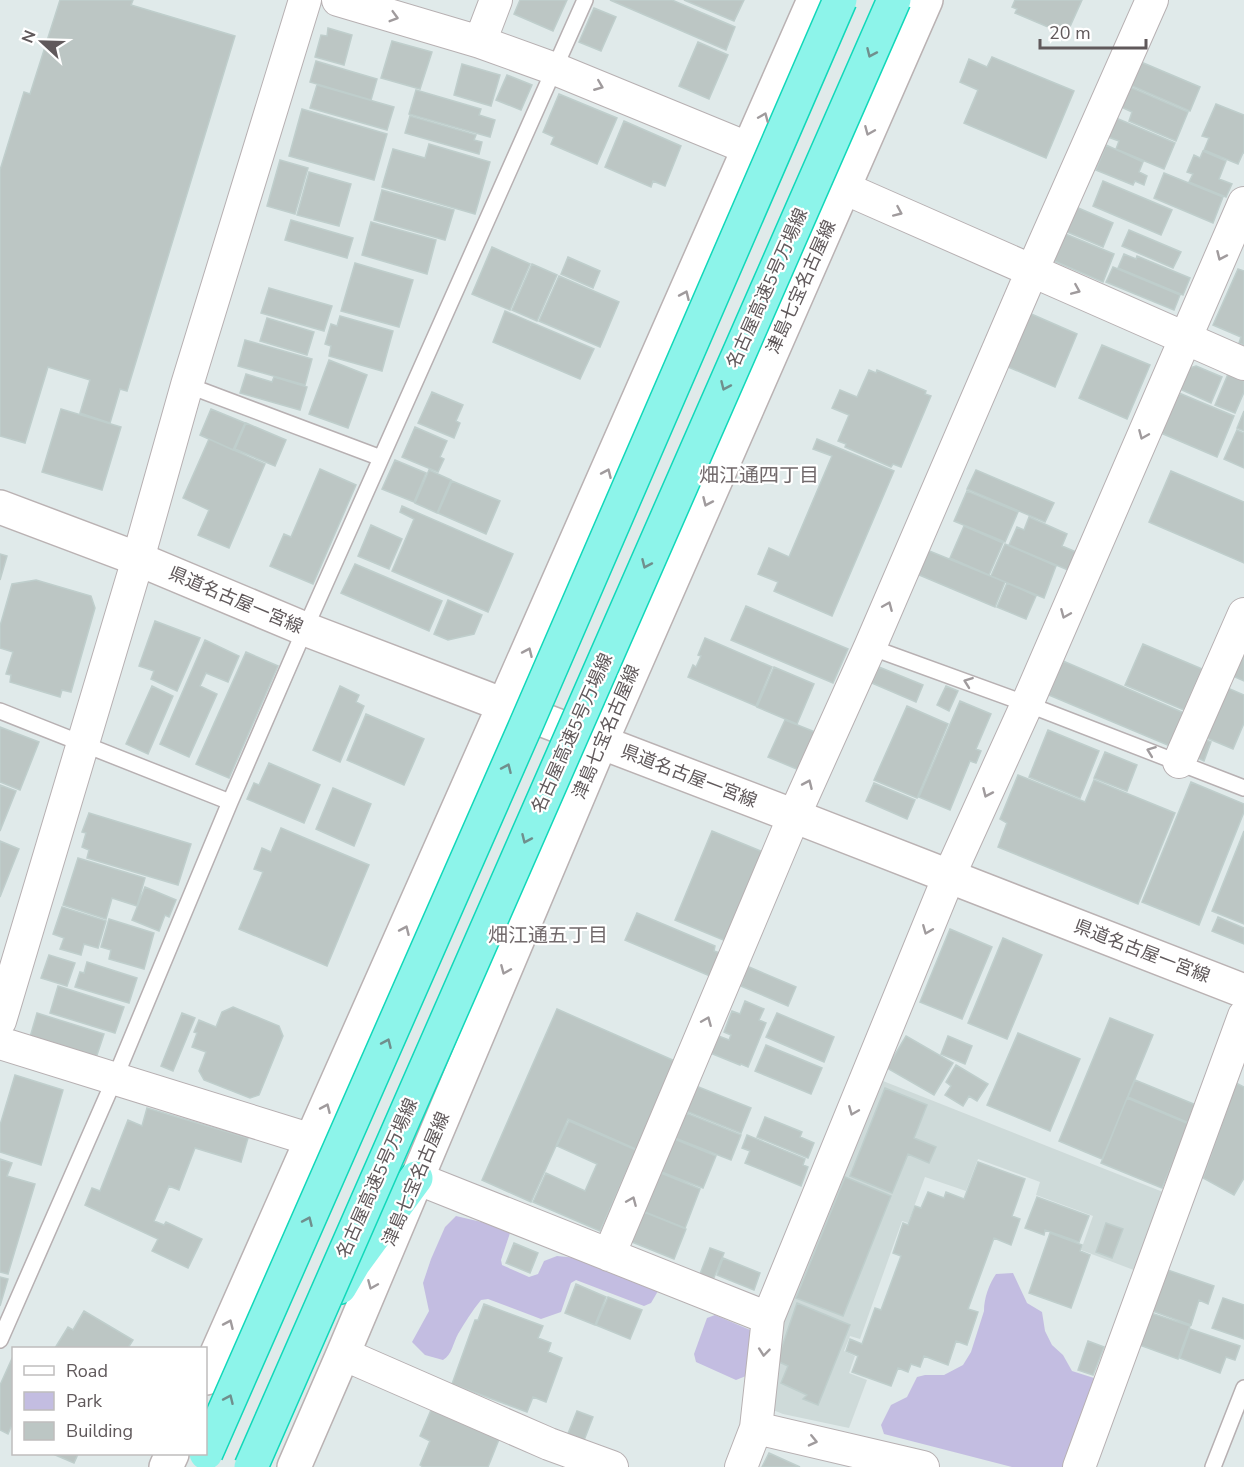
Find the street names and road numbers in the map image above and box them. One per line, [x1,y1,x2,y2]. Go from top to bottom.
street label: 名古屋高速5号万場線 [721,204,813,372]
street label: 津島七宝名古屋線 [761,216,841,358]
street label: 県道名古屋一宮線 [165,561,307,639]
street label: 名古屋高速5号万場線 [526,649,618,817]
street label: 津島七宝名古屋線 [567,661,645,803]
street label: 県道名古屋一宮線 [617,739,761,813]
street label: 県道名古屋一宮線 [1070,914,1214,988]
street label: 名古屋高速5号万場線 [331,1094,423,1262]
street label: 津島七宝名古屋線 [377,1108,455,1250]

